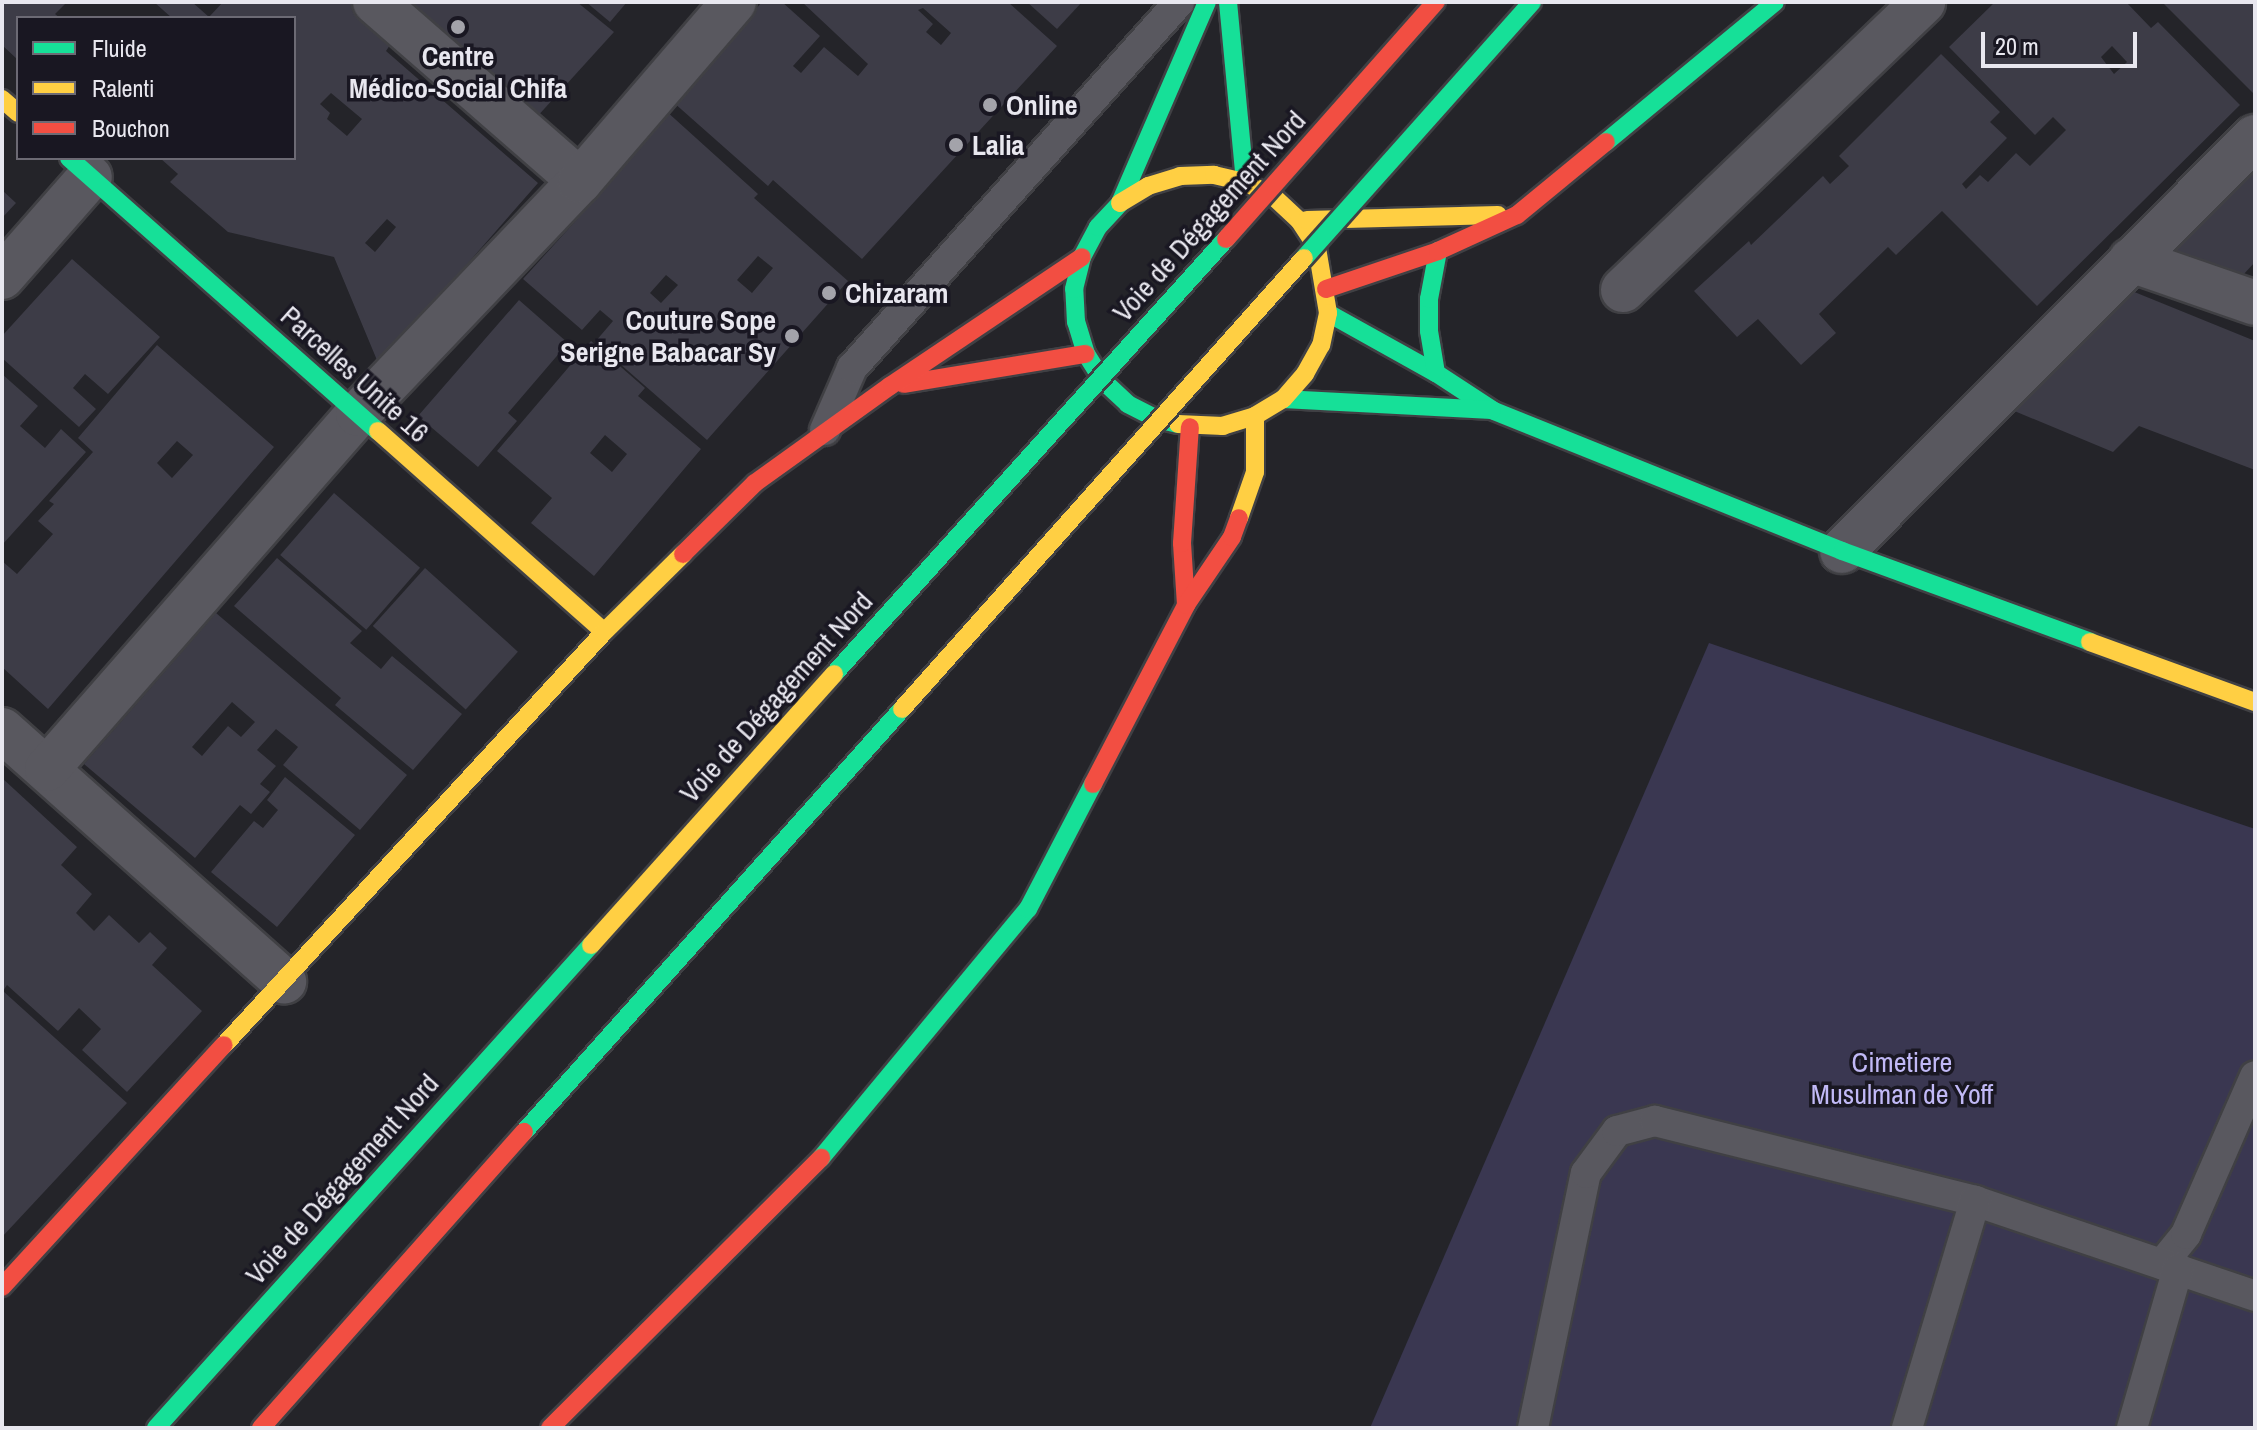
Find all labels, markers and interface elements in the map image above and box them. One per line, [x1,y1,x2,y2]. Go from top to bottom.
legend [16,16,296,160]
scale bar [1985,16,2141,66]
marker: Centre Médico-Social Chifa [449,18,467,36]
text: 20 m [1995,30,2039,62]
text: Fluide [92,32,147,64]
place label: Centre Médico-Social Chifa [349,39,567,105]
text: Ralenti [92,72,154,104]
place label: Online [1006,88,1077,122]
marker: Online [981,96,999,114]
street label: Voie de Dégagement Nord [1106,104,1312,328]
text: Bouchon [92,112,170,144]
place label: Lalia [972,128,1024,162]
marker: Lalia [947,136,965,154]
place label: Chizaram [845,276,948,310]
marker: Chizaram [820,284,838,302]
street label: Parcelles Unite 16 [274,299,436,449]
place label: Couture Sope Serigne Babacar Sy [560,303,776,369]
marker: Couture Sope Serigne Babacar Sy [783,327,801,345]
street label: Voie de Dégagement Nord [673,585,879,809]
park label: Cimetiere Musulman de Yoff [1811,1045,1993,1111]
street label: Voie de Dégagement Nord [239,1067,445,1291]

